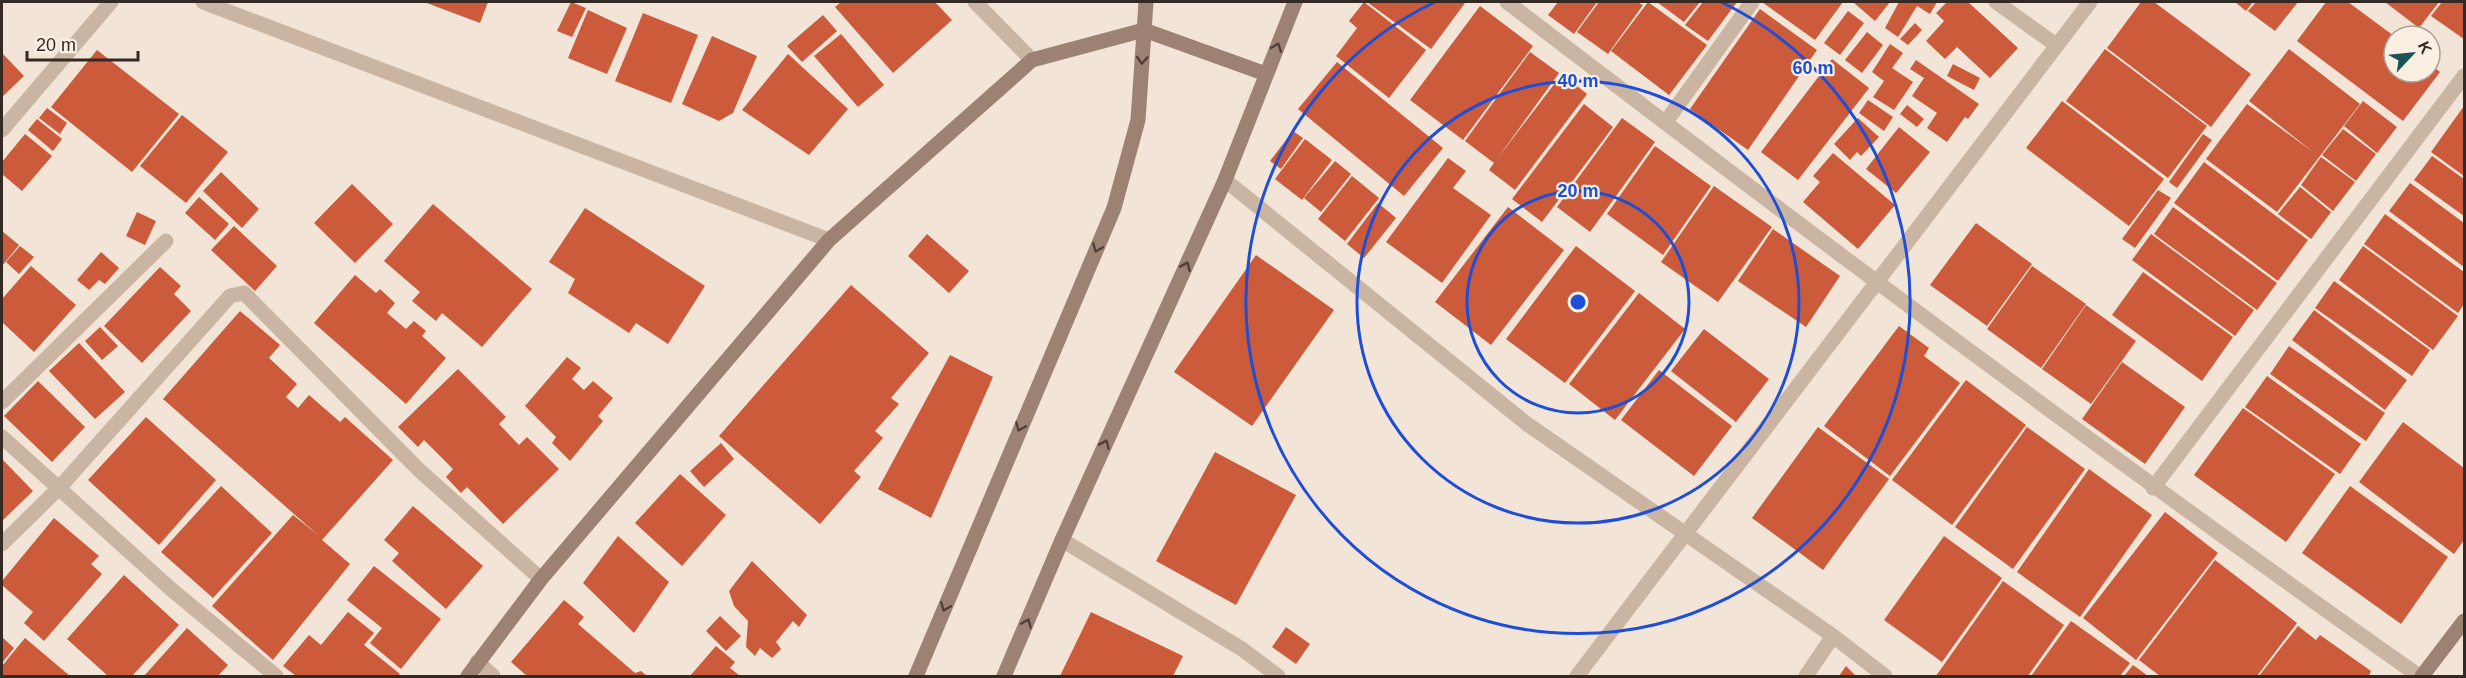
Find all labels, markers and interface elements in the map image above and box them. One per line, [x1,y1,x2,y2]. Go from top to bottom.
scale bar [27,24,138,62]
north arrow [2382,24,2442,84]
text: 20 m [36,35,76,55]
text: K [2415,39,2435,57]
one-way arrow [1269,43,1282,53]
one-way arrow [1136,55,1149,64]
text: 60 m [1792,58,1834,78]
text: 40 m [1557,71,1599,91]
text: 20 m [1557,181,1599,201]
one-way arrow [1092,241,1104,252]
one-way arrow [1178,262,1190,273]
centre of rings [1568,292,1588,312]
one-way arrow [1015,421,1027,432]
one-way arrow [1098,439,1110,450]
one-way arrow [940,601,952,612]
one-way arrow [1020,618,1032,629]

